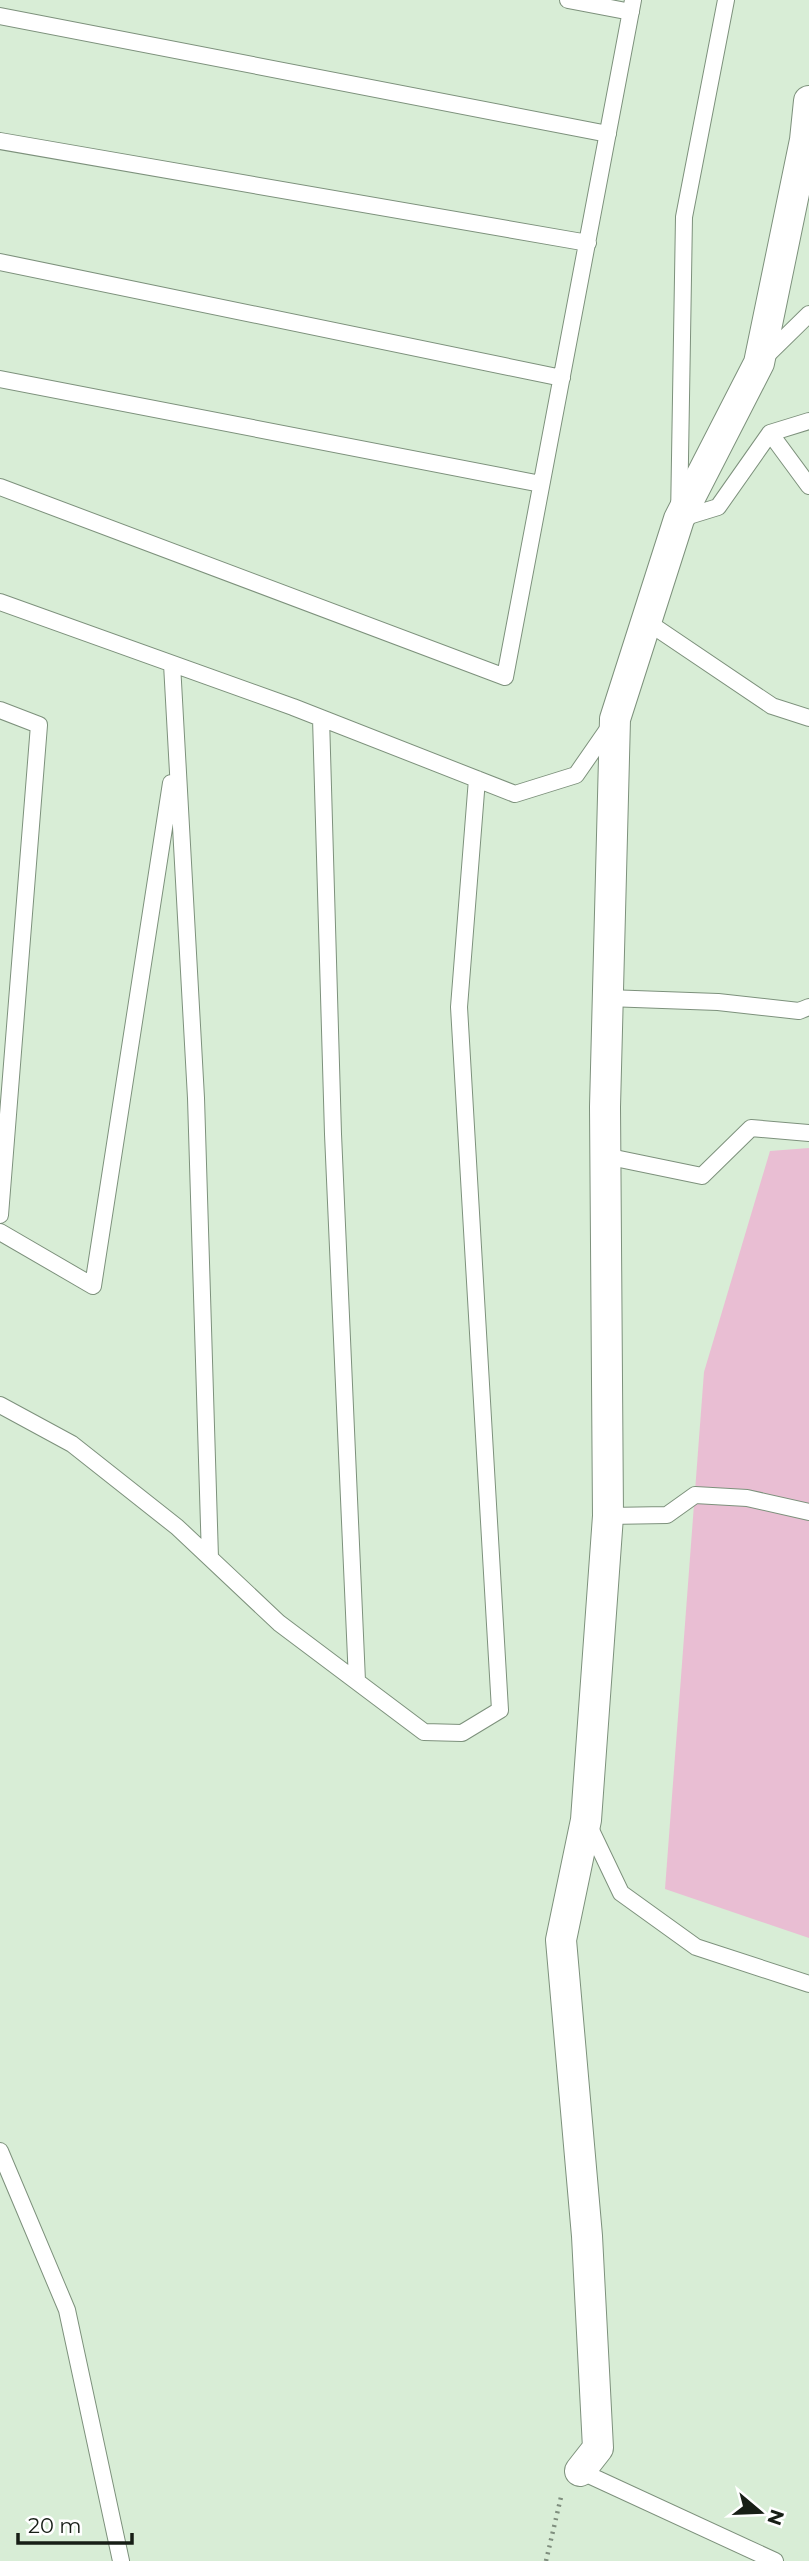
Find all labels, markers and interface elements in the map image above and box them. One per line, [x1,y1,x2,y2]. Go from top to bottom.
north arrow [725,2477,795,2547]
scale bar [18,2502,131,2546]
text: N [762,2506,789,2528]
text: 20 m [28,2513,82,2538]

